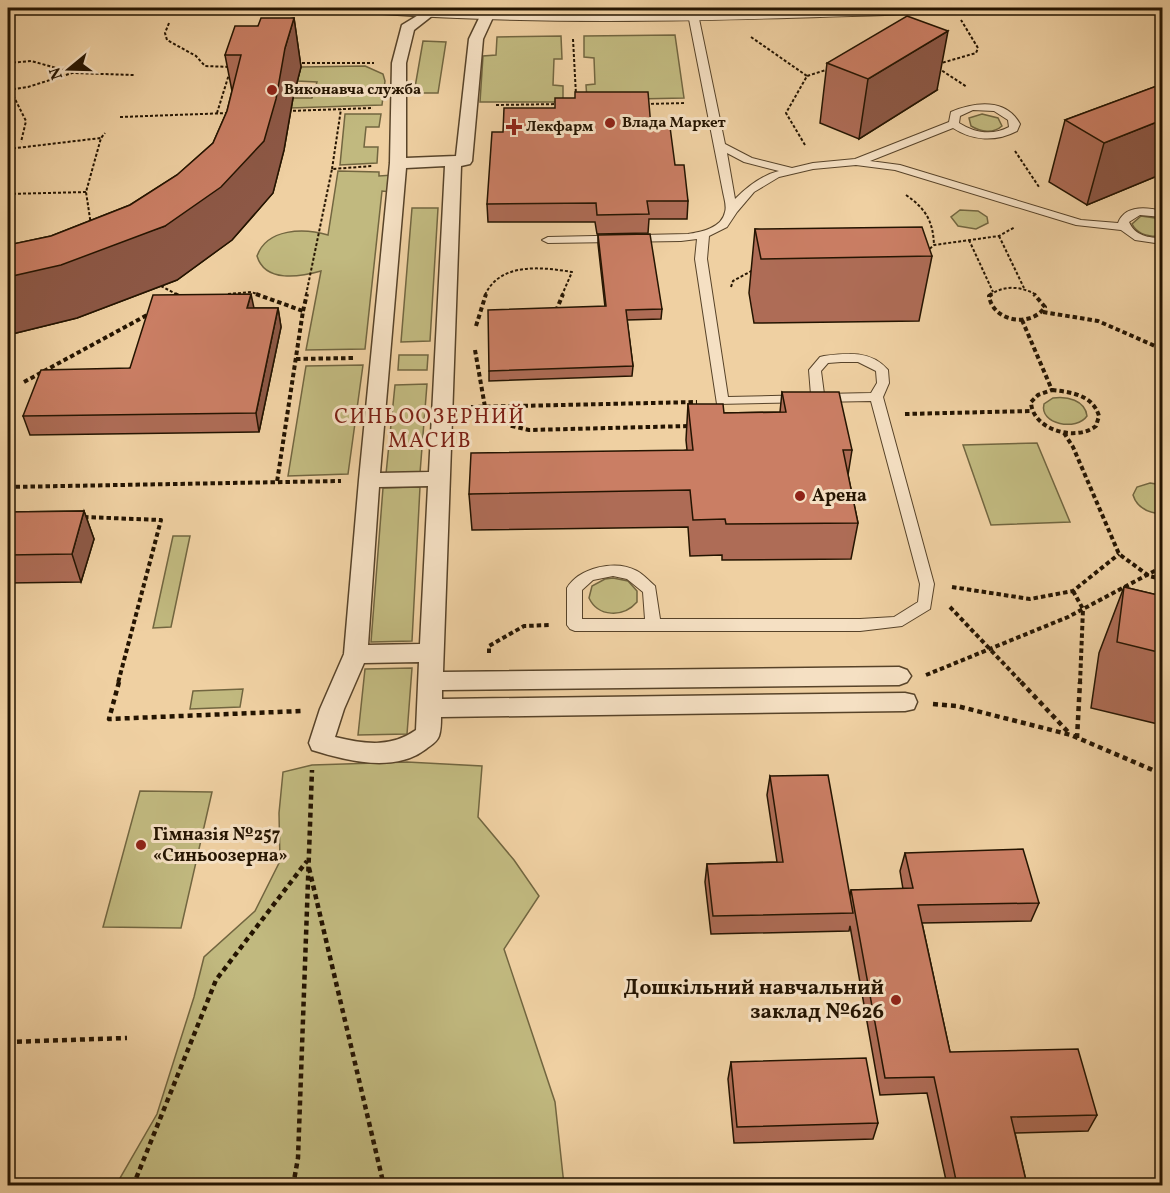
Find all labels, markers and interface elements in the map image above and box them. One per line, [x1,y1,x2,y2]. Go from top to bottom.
north arrow [39,39,99,99]
text: N [44,64,69,82]
place label: Виконавча служба [284,80,421,101]
marker: Виконавча служба [265,83,279,97]
place label: Влада Маркет [622,113,727,134]
marker: Влада Маркет [603,116,617,130]
place label: Лекфарм [526,117,593,138]
marker: Лекфарм [507,120,521,134]
district label: СИНЬООЗЕРНИЙ МАСИВ [334,403,526,456]
place label: Арена [812,484,867,509]
marker: Арена [793,489,807,503]
place label: Гімназія №257 «Синьоозерна» [153,823,288,869]
marker: Гімназія №257 «Синьоозерна» [134,838,148,852]
place label: Дошкільний навчальний заклад №626 [624,974,884,1027]
marker: Дошкільний навчальний заклад №626 [889,993,903,1007]

